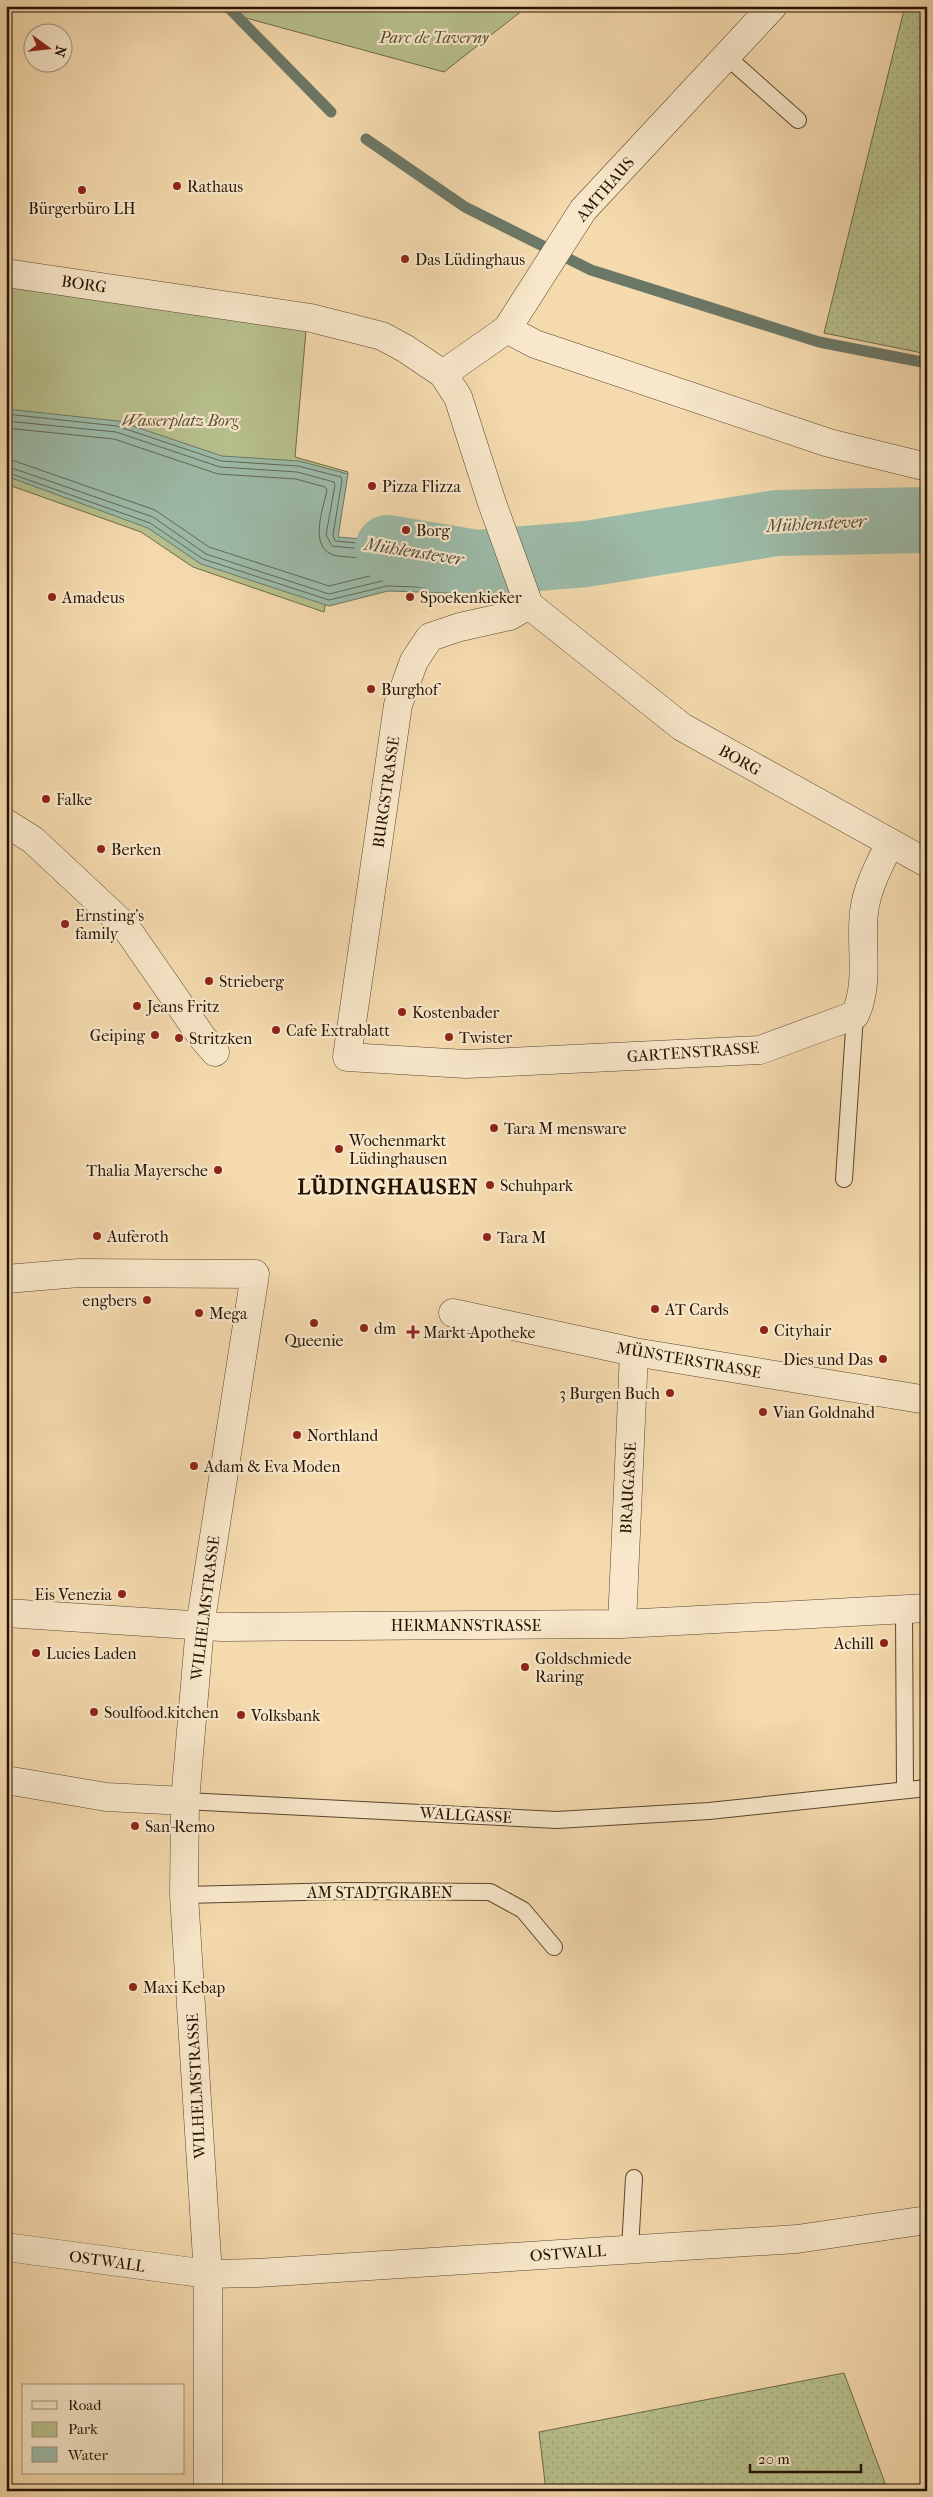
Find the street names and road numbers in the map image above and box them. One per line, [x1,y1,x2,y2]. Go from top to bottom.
street label: AMTHAUS [571,153,638,226]
street label: BORG [60,271,108,297]
street label: BURGSTRASSE [369,735,403,849]
street label: BORG [716,741,764,779]
street label: GARTENSTRASSE [626,1038,760,1066]
street label: MÜNSTERSTRASSE [615,1338,763,1382]
street label: BRAUGASSE [616,1441,640,1535]
street label: WILHELMSTRASSE [187,1534,223,1682]
street label: HERMANNSTRASSE [391,1616,542,1635]
street label: WALLGASSE [418,1803,513,1827]
street label: AM STADTGRABEN [306,1883,453,1902]
street label: WILHELMSTRASSE [183,2013,209,2160]
street label: OSTWALL [529,2241,607,2265]
street label: OSTWALL [68,2246,146,2276]

